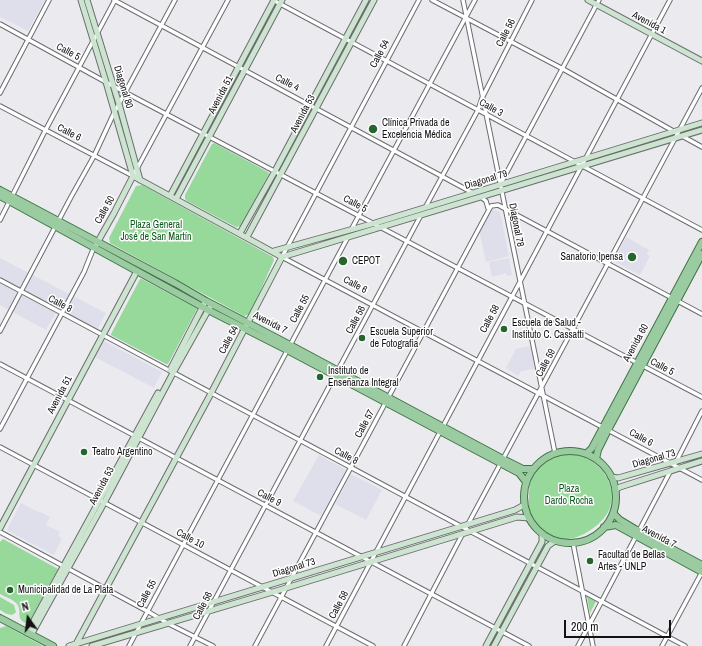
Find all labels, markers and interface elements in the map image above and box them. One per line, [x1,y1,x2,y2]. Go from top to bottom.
street label: Avenida 1 [630,9,668,37]
street label: Calle 56 [494,17,518,49]
street label: Calle 54 [368,38,392,70]
street label: Calle 5 [54,41,82,63]
street label: Diagonal 80 [111,64,135,110]
street label: Calle 4 [273,72,301,94]
street label: Avenida 51 [206,74,236,116]
street label: Avenida 53 [288,93,318,135]
street label: Calle 3 [477,97,505,119]
place label: Clínica Privada de Excelencia Médica [382,117,451,140]
street label: Calle 6 [55,122,83,144]
marker: Clínica Privada de Excelencia Médica [367,123,379,135]
street label: Diagonal 79 [463,168,509,192]
street label: Calle 5 [341,193,369,215]
street label: Calle 50 [92,194,118,226]
street label: Diagonal 78 [506,202,526,248]
park label: Plaza General José de San Martín [120,219,192,242]
place label: Sanatorio Ipensa [561,251,623,263]
marker: Sanatorio Ipensa [626,251,638,263]
marker: CEPOT [337,255,349,267]
place label: CEPOT [352,255,380,267]
street label: Calle 6 [341,274,369,296]
street label: Calle 8 [46,293,74,315]
street label: Calle 55 [288,293,312,325]
street label: Calle 58 [478,303,502,335]
street label: Calle 56 [344,304,368,336]
street label: Avenida 7 [251,309,289,337]
place label: Escuela de Salud - Instituto C. Cassatti [512,317,584,340]
street label: Avenida 60 [621,322,651,364]
street label: Calle 54 [217,324,241,356]
marker: Escuela de Salud - Instituto C. Cassatti [499,324,509,334]
place label: Escuela Superior de Fotografia [370,326,433,350]
marker: Escuela Superior de Fotografia [357,333,367,343]
street label: Calle 59 [534,347,558,379]
street label: Calle 5 [648,356,676,378]
place label: Instituto de Enseñanza Integral [328,365,399,388]
marker: Instituto de Enseñanza Integral [315,372,325,382]
street label: Avenida 51 [45,374,75,416]
street label: Calle 57 [353,408,377,440]
street label: Calle 6 [627,427,655,449]
street label: Calle 8 [332,445,360,467]
place label: Teatro Argentino [92,446,153,458]
marker: Teatro Argentino [79,447,89,457]
street label: Diagonal 73 [631,447,677,471]
street label: Avenida 53 [87,465,117,507]
park label: Plaza Dardo Rocha [545,483,593,506]
street label: Calle 9 [255,487,283,509]
street label: Avenida 7 [640,523,678,551]
street label: Calle 10 [174,527,206,551]
place label: Facultad de Bellas Artes - UNLP [598,549,665,572]
street label: Diagonal 73 [271,556,317,580]
marker: Facultad de Bellas Artes - UNLP [585,556,595,566]
street label: Calle 55 [135,578,159,610]
place label: Municipalidad de La Plata [18,584,113,596]
marker: Municipalidad de La Plata [5,585,15,595]
street label: Calle 58 [327,589,351,621]
street label: Calle 56 [191,590,215,622]
north arrow [8,598,48,638]
text: N [20,599,30,614]
scale bar [566,612,673,638]
text: 200 m [571,619,598,635]

